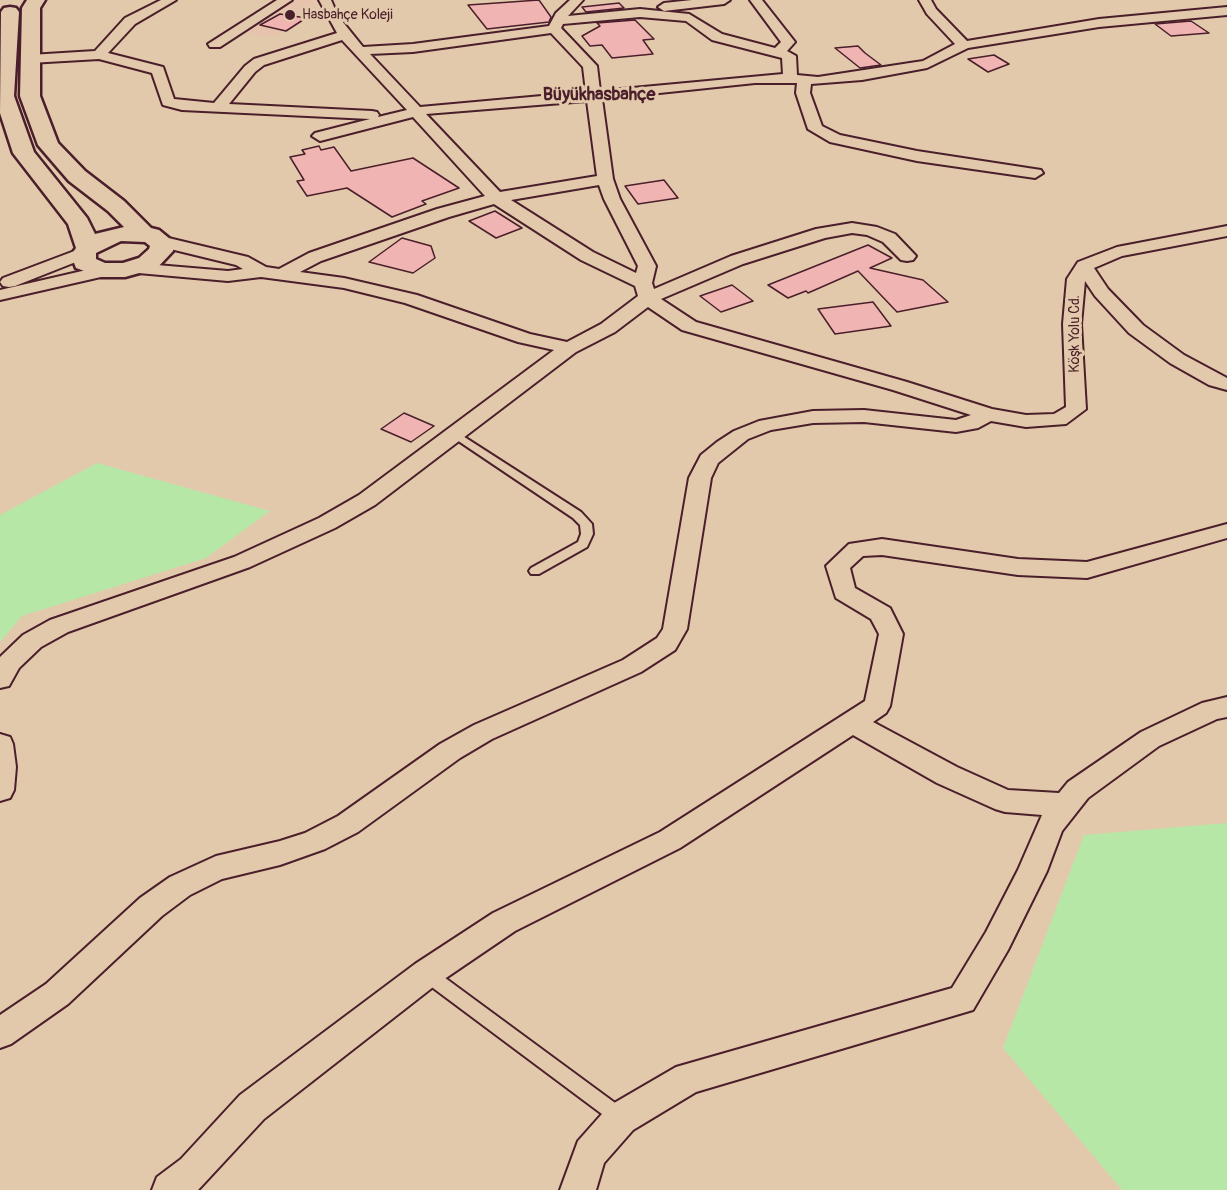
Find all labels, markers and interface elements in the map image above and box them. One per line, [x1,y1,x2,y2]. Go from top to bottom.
place label: Hasbahçe Koleji [302,7,393,23]
marker: Hasbahçe Koleji [283,8,297,22]
district label: Büyükhasbahçe [543,84,655,106]
street label: Köşk Yolu Cd. [1067,295,1083,373]

